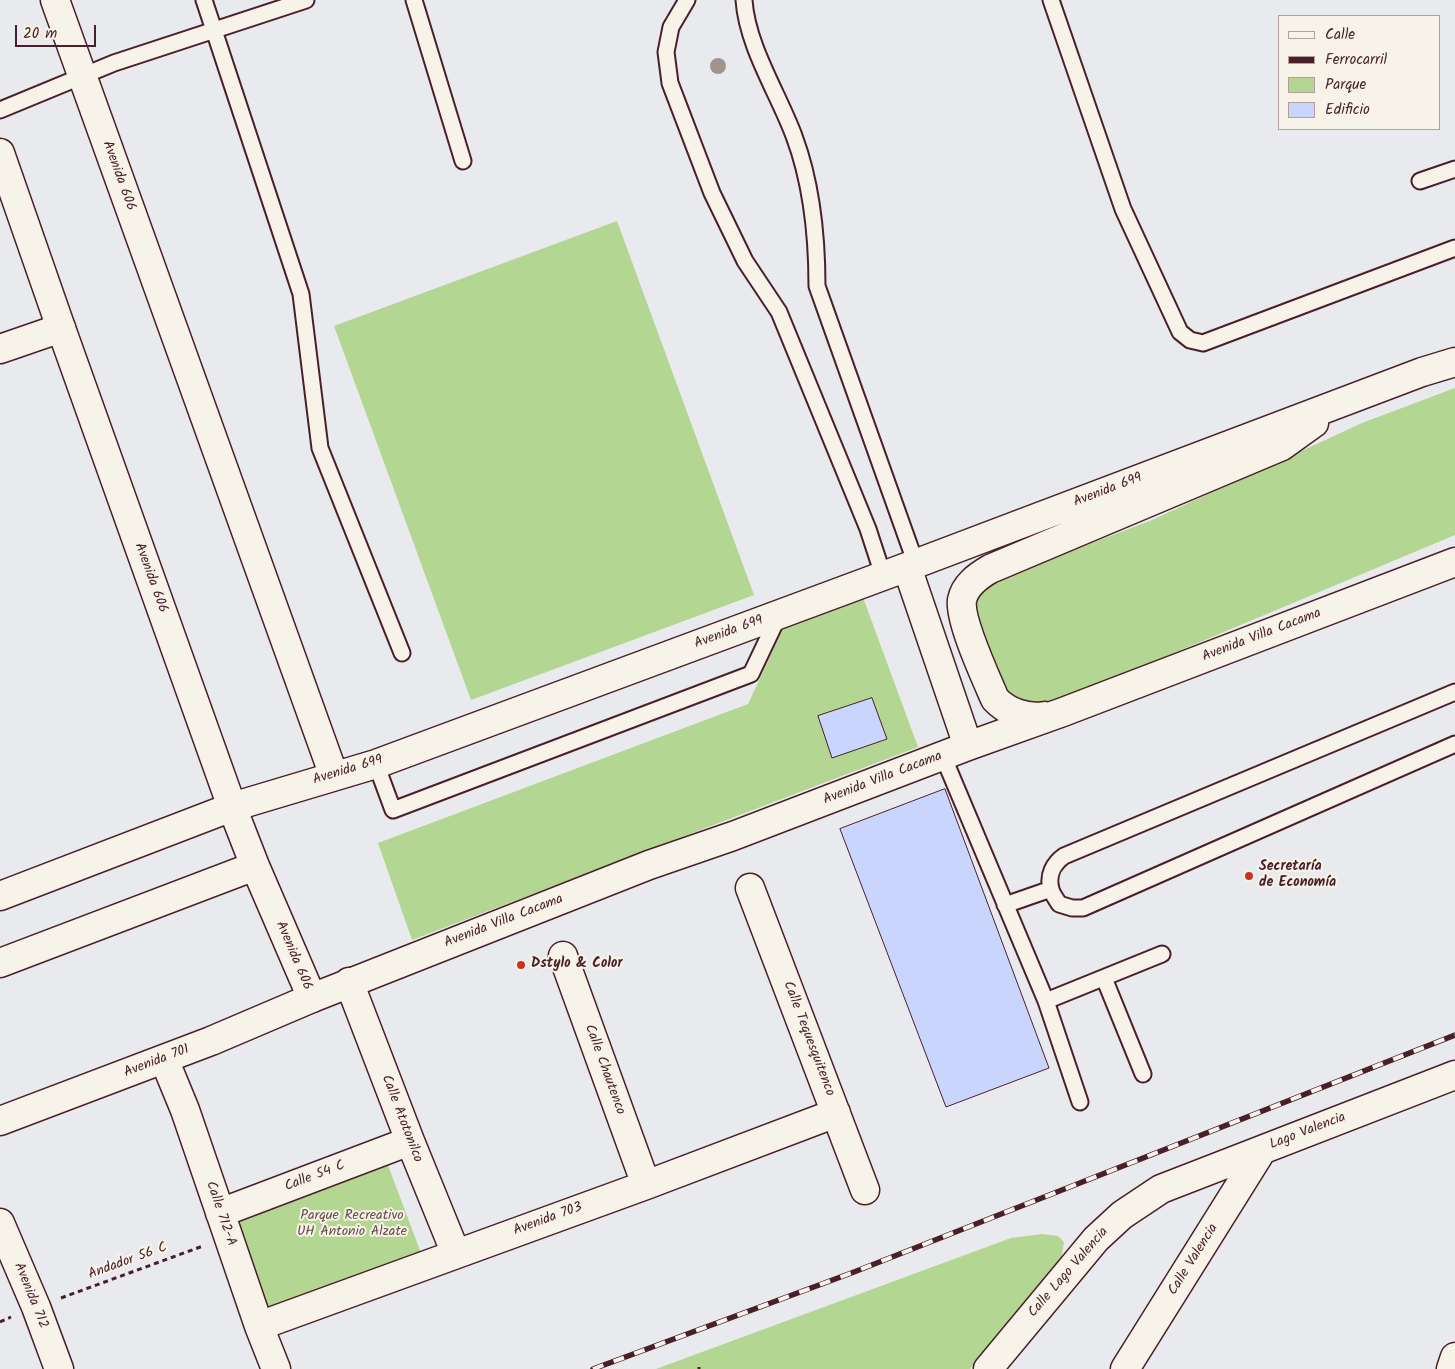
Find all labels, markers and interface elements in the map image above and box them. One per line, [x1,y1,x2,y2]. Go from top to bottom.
scale bar [18,15,99,47]
legend [1278,15,1440,130]
text: 20 m [23,22,57,46]
text: Calle [1325,23,1355,47]
text: Ferrocarril [1325,48,1387,72]
text: Parque [1325,73,1366,97]
text: Edificio [1325,98,1370,122]
street label: Avenida 606 [98,139,138,213]
street label: Avenida 699 [1071,470,1145,512]
street label: Avenida 606 [130,541,170,615]
street label: Avenida Villa Cacama [1200,606,1324,666]
street label: Avenida 699 [692,613,766,653]
street label: Avenida Villa Cacama [821,749,945,809]
street label: Avenida 699 [311,752,385,790]
place label: Secretaría de Economía [1259,860,1336,892]
marker: Secretaría de Economía [1243,870,1255,882]
street label: Avenida Villa Cacama [442,892,566,952]
street label: Avenida 606 [271,919,315,993]
place label: Dstylo & Color [531,957,623,973]
marker: Dstylo & Color [515,959,527,971]
street label: Calle Tequesquitenco [778,979,838,1099]
street label: Calle Chautenco [580,1023,628,1117]
street label: Avenida 701 [122,1042,192,1082]
street label: Calle Atotonilco [377,1073,425,1165]
street label: Lago Valencia [1268,1110,1348,1154]
street label: Calle 54 C [283,1158,347,1196]
street label: Calle 712-A [201,1179,239,1249]
street label: Avenida 703 [511,1200,585,1240]
park label: Parque Recreativo UH Antonio Alzate [297,1209,407,1242]
street label: Calle Valencia [1165,1221,1223,1299]
street label: Calle Lago Valencia [1025,1225,1113,1321]
street label: Andador 56 C [86,1240,170,1284]
street label: Avenida 712 [9,1261,51,1331]

